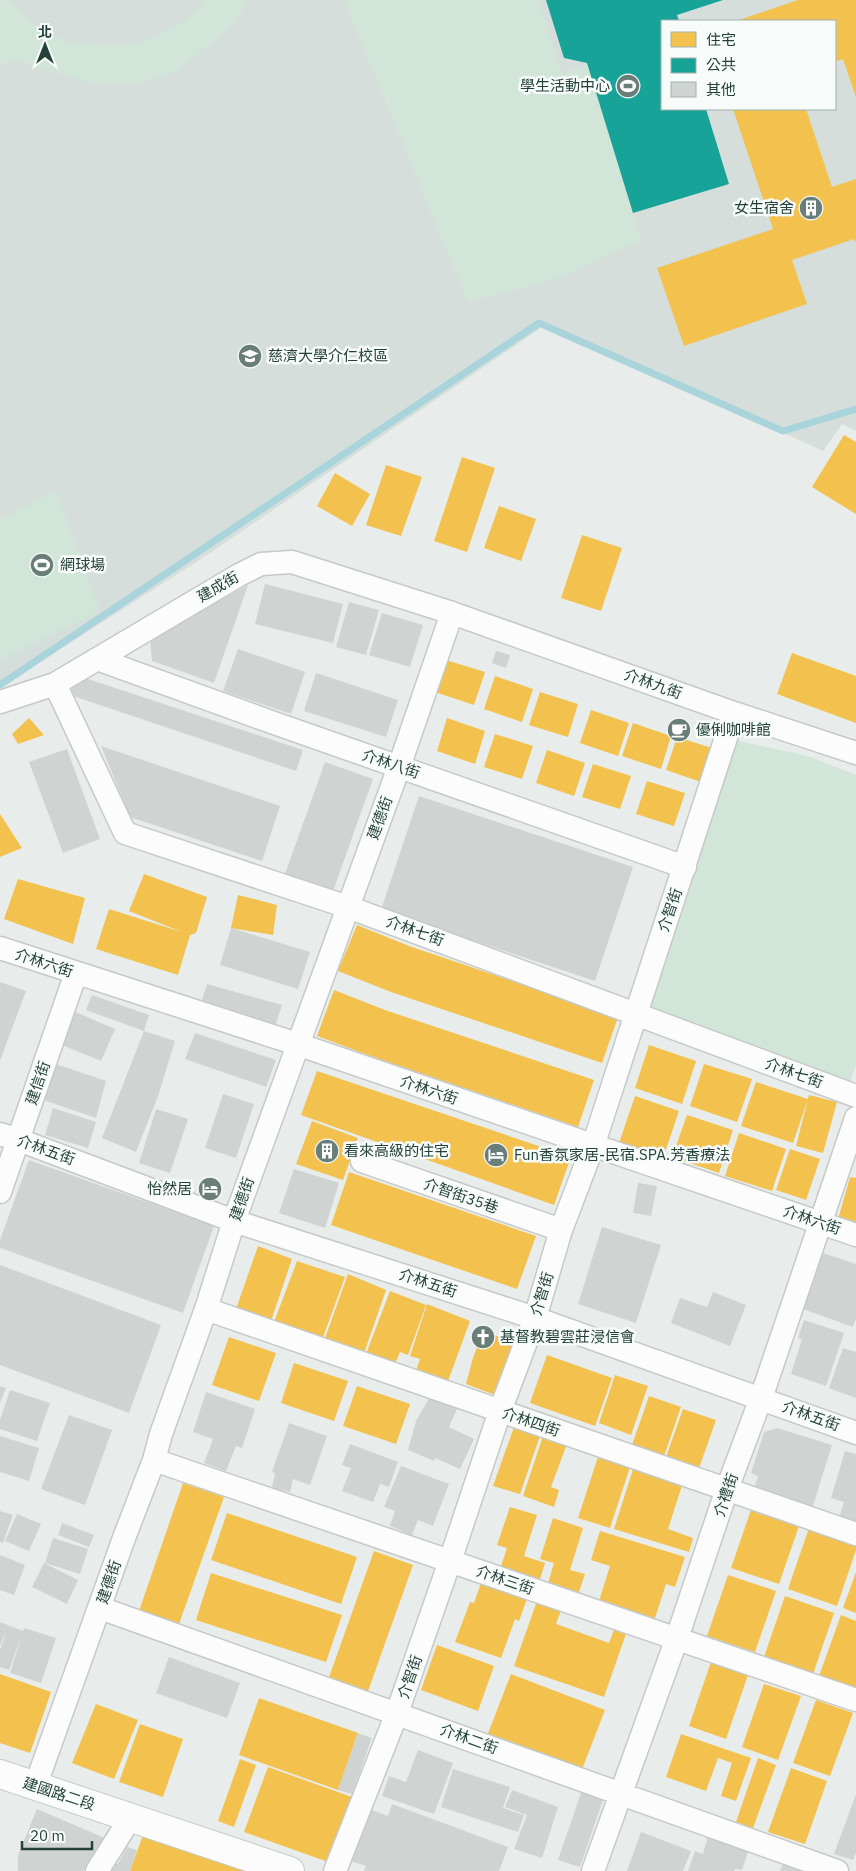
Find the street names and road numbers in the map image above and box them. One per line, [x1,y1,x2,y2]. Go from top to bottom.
street label: 建成街 [194,567,242,606]
street label: 介林九街 [622,664,685,703]
street label: 介林八街 [360,745,423,782]
street label: 建德街 [363,793,396,842]
street label: 介智街 [653,885,686,934]
street label: 介林七街 [384,911,447,950]
street label: 介林六街 [13,944,76,981]
street label: 介林七街 [763,1053,826,1092]
street label: 建信街 [21,1058,54,1107]
street label: 介林六街 [398,1071,461,1108]
street label: 介林五街 [15,1130,78,1169]
street label: 建德街 [225,1174,258,1223]
street label: 介智街35巷 [421,1174,501,1217]
street label: 介林六街 [781,1201,844,1238]
street label: 介林五街 [397,1264,460,1301]
street label: 介智街 [526,1270,557,1318]
street label: 介林五街 [780,1396,843,1435]
street label: 介林四街 [500,1403,563,1440]
street label: 介禮街 [709,1470,742,1519]
street label: 建德街 [92,1557,125,1606]
street label: 介林三街 [474,1561,537,1598]
street label: 介智街 [393,1652,426,1701]
street label: 介林二街 [438,1719,501,1758]
street label: 建國路二段 [21,1773,98,1814]

